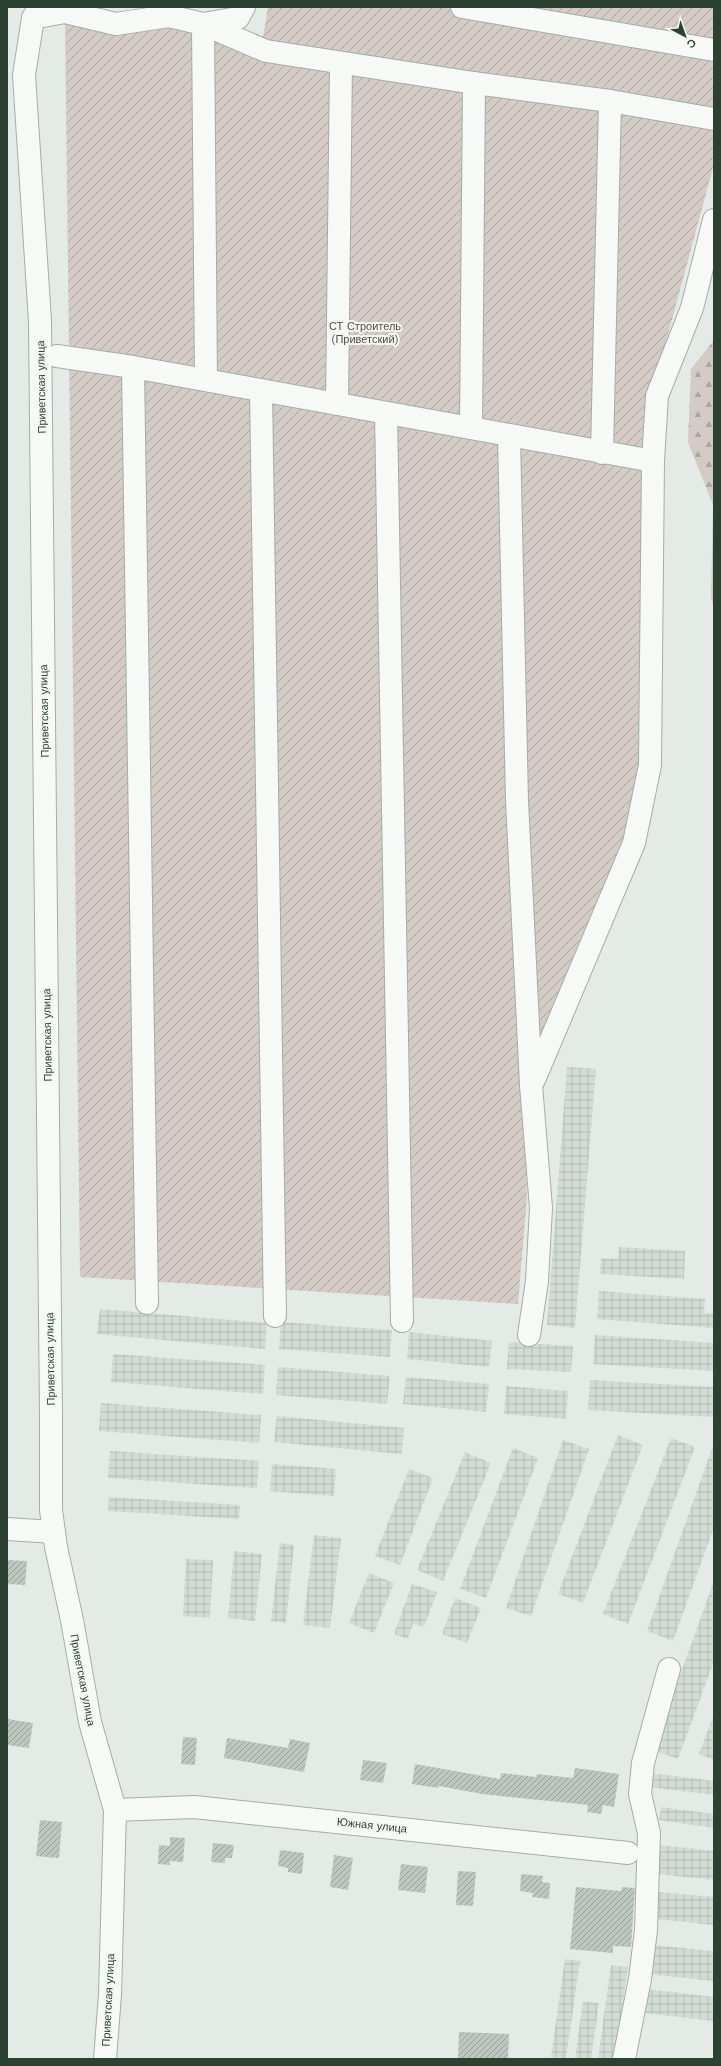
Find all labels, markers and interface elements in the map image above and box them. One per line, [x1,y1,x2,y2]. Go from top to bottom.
north arrow [665,16,705,56]
text: С [684,36,698,51]
park label: СТ Строитель (Приветский) [329,320,401,346]
street label: Приветская улица [34,339,49,434]
street label: Приветская улица [37,663,52,758]
street label: Приветская улица [40,987,55,1082]
street label: Приветская улица [43,1311,58,1406]
street label: Приветская улица [67,1633,98,1728]
street label: Южная улица [336,1815,409,1836]
street label: Приветская улица [100,1952,117,2047]

